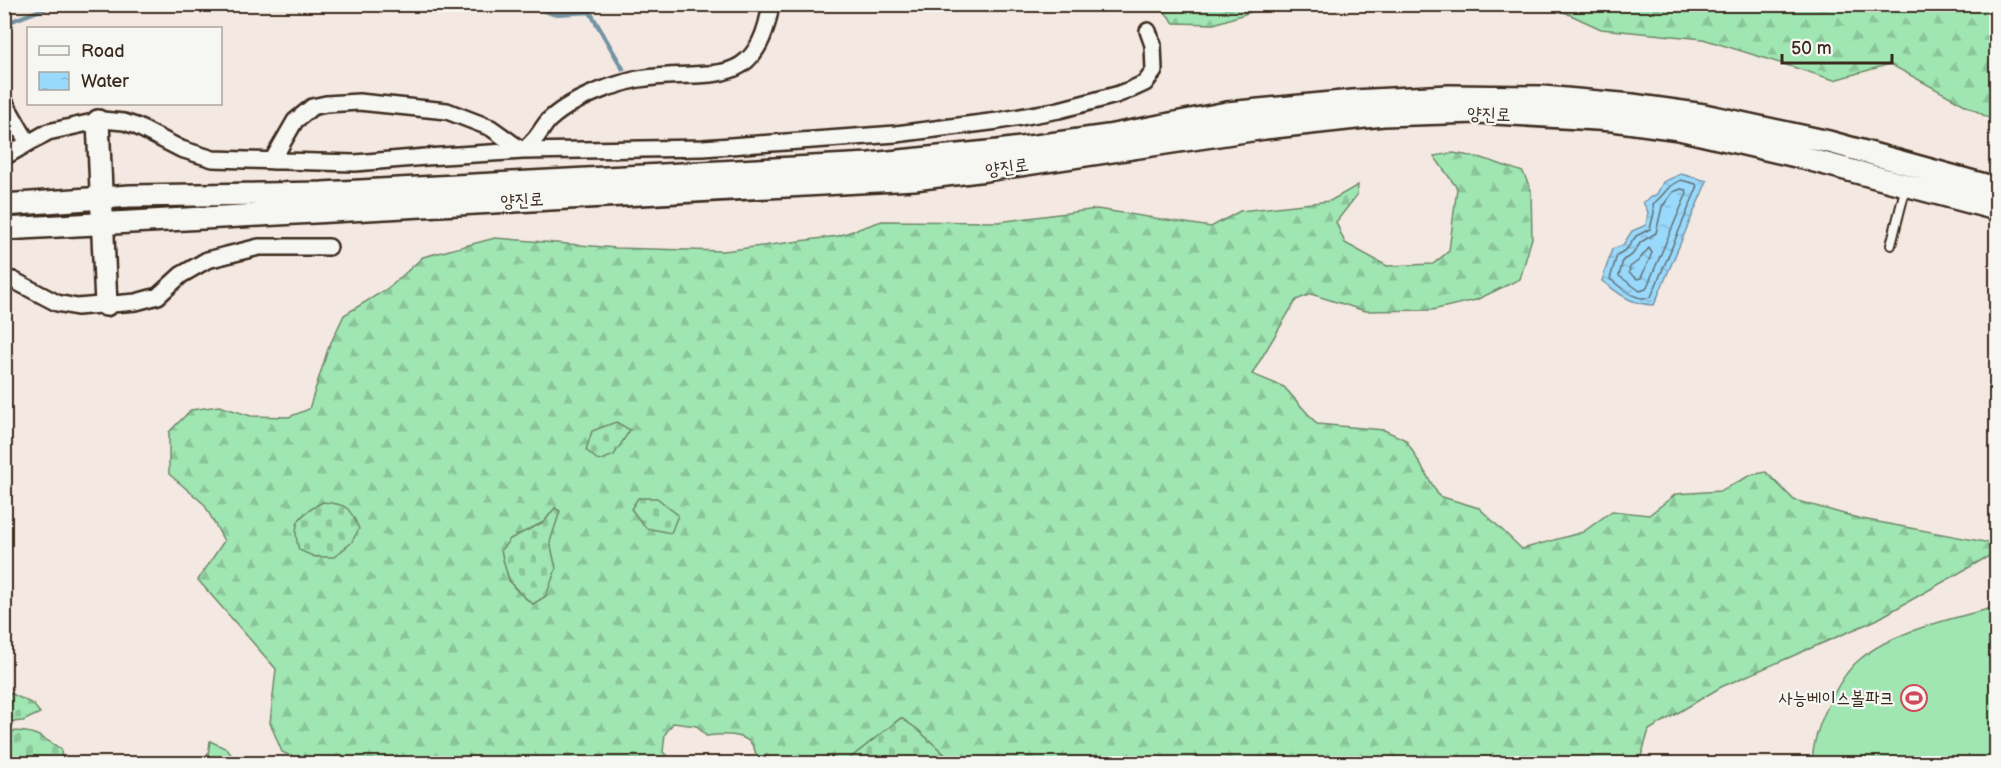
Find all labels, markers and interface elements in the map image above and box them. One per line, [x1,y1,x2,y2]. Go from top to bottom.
legend [27,27,222,105]
scale bar [1782,27,1892,65]
text: 50 m [1791,38,1832,59]
text: Road [81,41,125,62]
text: Water [81,71,129,92]
street label: 양진로 [1467,103,1511,126]
street label: 양진로 [984,154,1030,181]
street label: 양진로 [500,189,544,212]
sports icon: 사능베이스볼파크 [1899,683,1929,713]
place label: 사능베이스볼파크 [1778,688,1894,709]

